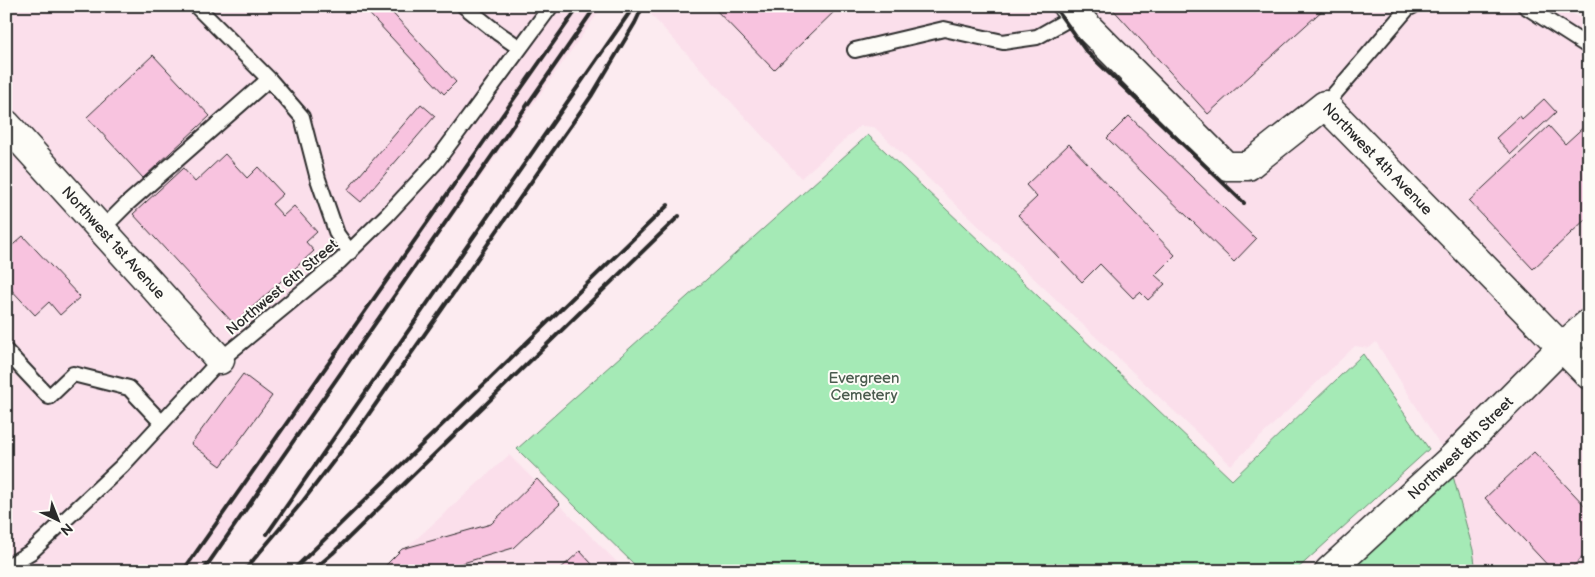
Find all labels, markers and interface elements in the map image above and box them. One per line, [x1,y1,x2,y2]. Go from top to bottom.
street label: Northwest 4th Avenue [1318,99,1436,219]
street label: Northwest 1st Avenue [57,183,169,303]
street label: Northwest 6th Street [223,235,342,340]
park label: Evergreen Cemetery [829,369,899,405]
street label: Northwest 8th Street [1404,393,1518,504]
north arrow [32,494,82,544]
text: N [57,519,76,539]

